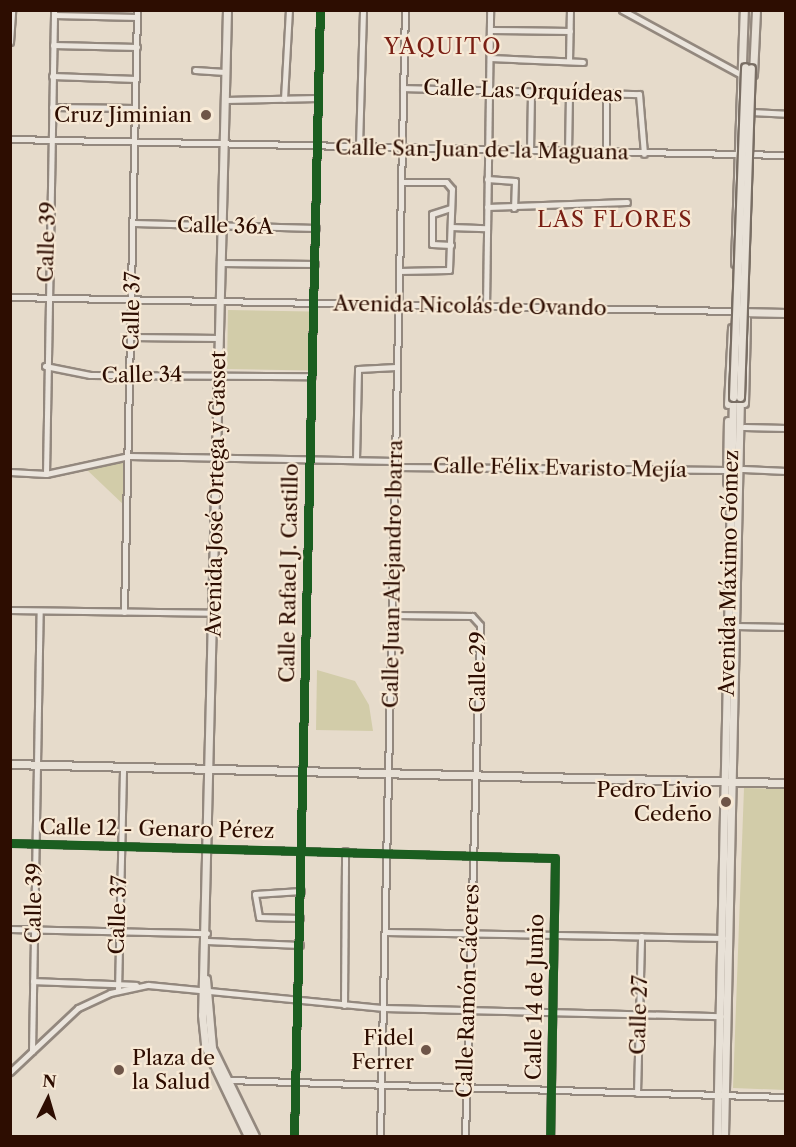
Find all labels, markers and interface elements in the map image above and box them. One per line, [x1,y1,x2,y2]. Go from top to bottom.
district label: YAQUITO [384,34,502,60]
street label: Calle Las Orquídeas [423,75,623,107]
place label: Cruz Jiminian [54,102,192,128]
marker: Cruz Jiminian [197,106,215,124]
street label: Calle San Juan de la Maguana [335,135,629,165]
street label: Calle 39 [33,201,61,283]
district label: LAS FLORES [537,207,693,233]
street label: Calle 36A [177,213,273,239]
street label: Calle 37 [119,271,145,351]
street label: Avenida Nicolás de Ovando [333,291,607,321]
street label: Avenida José Ortega y Gasset [201,350,231,638]
street label: Calle 34 [101,362,183,388]
street label: Calle Juan Alejandro lbarra [378,439,408,709]
street label: Avenida Máximo Gómez [714,450,744,696]
street label: Calle Félix Evaristo Mejía [433,453,687,483]
street label: Calle Rafael J. Castillo [274,463,304,683]
street label: Calle 29 [465,631,491,713]
place label: Pedro Livio Cedeño [597,777,712,827]
marker: Pedro Livio Cedeño [717,793,735,811]
street label: Calle 12 - Genaro Pérez [39,814,275,844]
street label: Calle 39 [21,862,47,944]
street label: Calle 37 [104,875,132,955]
street label: Calle Ramón Cáceres [452,884,484,1098]
street label: Calle 14 de Junio [521,914,549,1080]
street label: Calle 27 [625,975,653,1055]
place label: Fidel Ferrer [351,1025,414,1075]
marker: Fidel Ferrer [419,1043,433,1057]
place label: Plaza de la Salud [132,1045,215,1095]
marker: Plaza de la Salud [110,1061,128,1079]
north arrow [18,1069,78,1129]
text: N [42,1071,57,1092]

